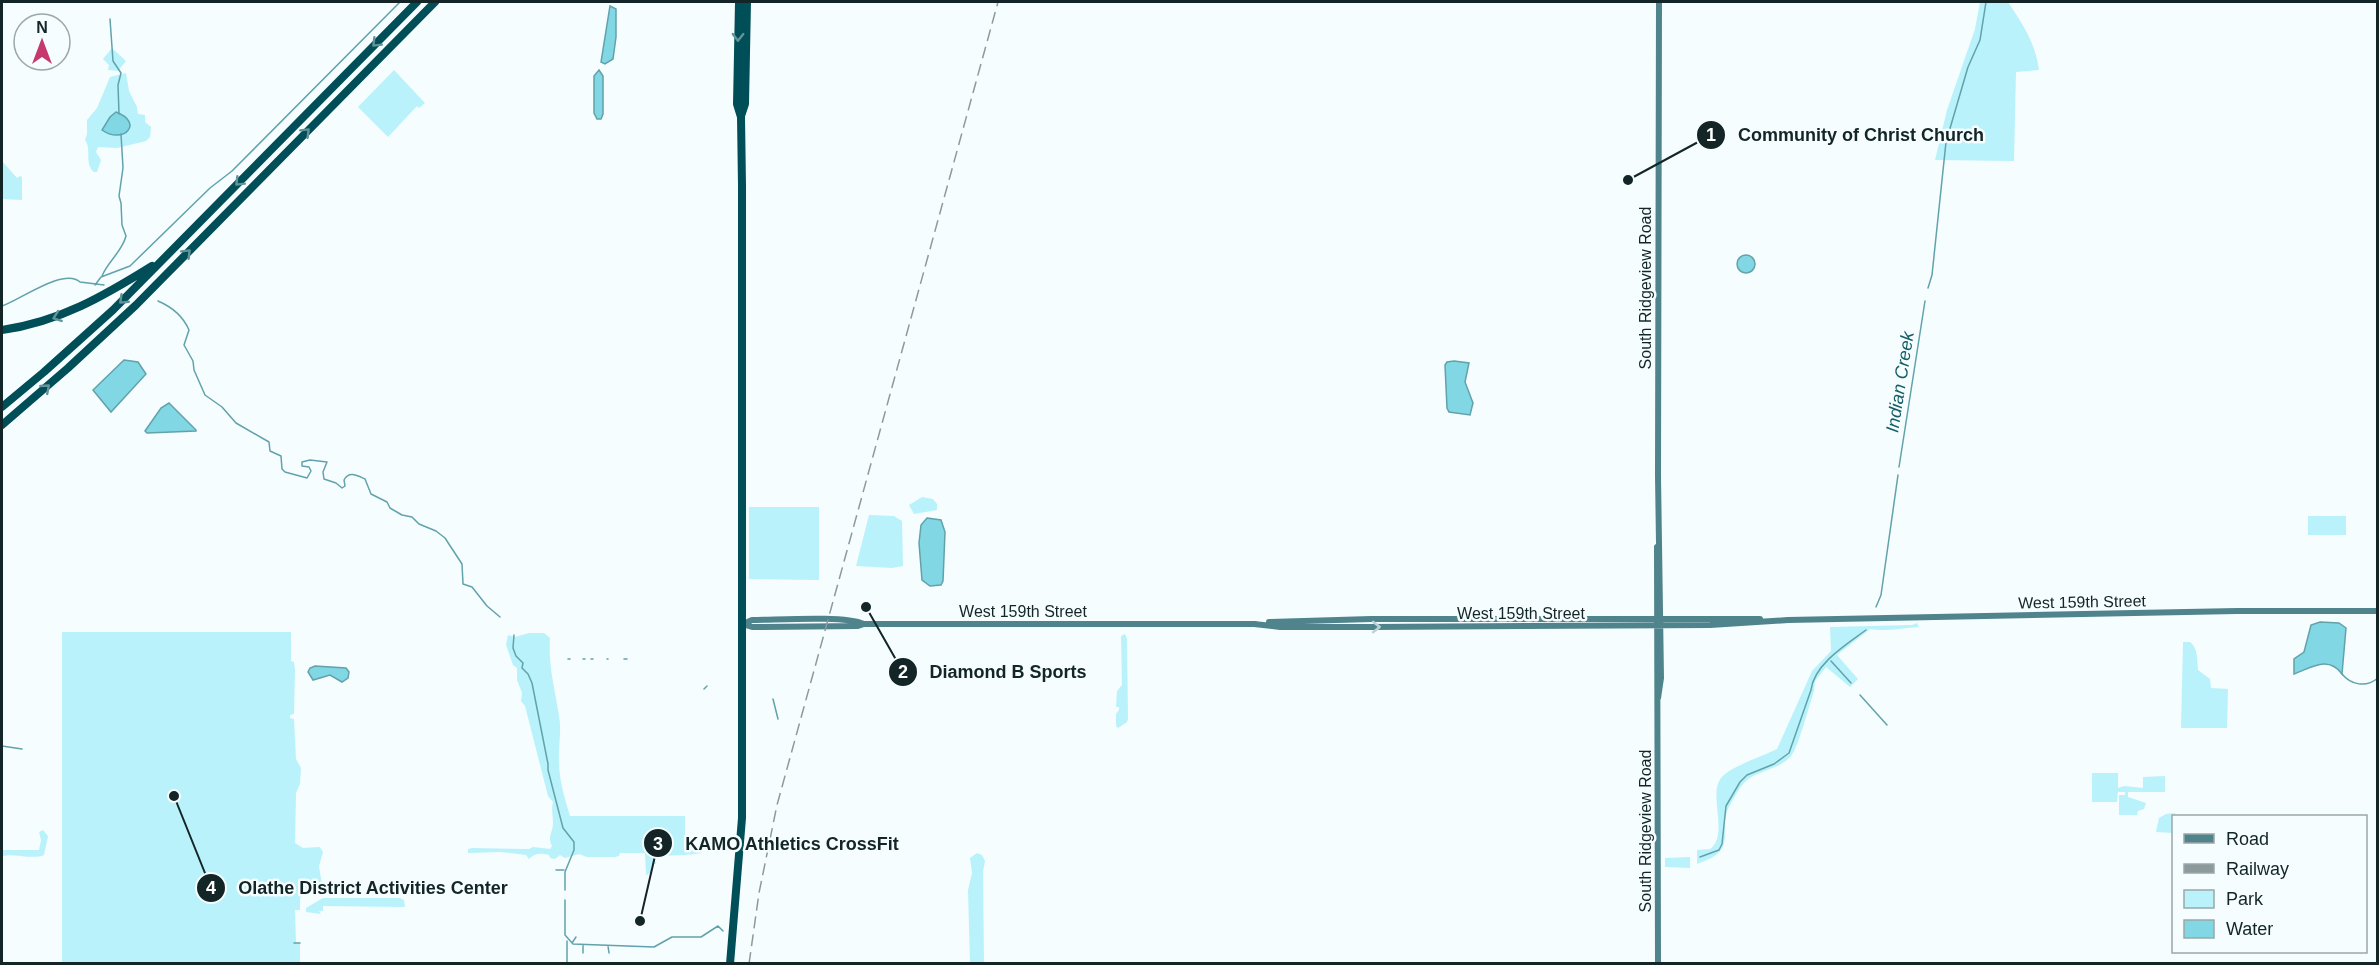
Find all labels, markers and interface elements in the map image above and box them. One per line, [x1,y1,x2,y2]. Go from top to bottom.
north arrow [12,12,72,72]
text: N [36,19,48,36]
one-way arrow [732,32,745,41]
one-way arrow [373,36,384,47]
callout: Community of Christ Church [1696,117,1996,153]
text: 1 [1706,125,1716,145]
text: Community of Christ Church [1738,125,1984,145]
one-way arrow [299,129,310,139]
one-way arrow [236,174,247,185]
street label: South Ridgeview Road [1637,207,1654,369]
one-way arrow [180,249,191,259]
one-way arrow [119,293,129,304]
one-way arrow [53,309,63,322]
water label: Indian Creek [1882,329,1918,434]
one-way arrow [39,384,50,395]
street label: West 159th Street [2018,592,2147,612]
street label: West 159th Street [959,603,1087,620]
street label: West 159th Street [1457,605,1585,622]
one-way arrow [1371,621,1380,633]
callout: Diamond B Sports [888,654,1099,690]
text: 2 [898,662,908,682]
text: Diamond B Sports [929,662,1087,682]
street label: South Ridgeview Road [1637,750,1654,912]
legend [2172,815,2367,953]
callout: KAMO Athletics CrossFit [643,825,911,861]
text: Road [2226,829,2269,849]
text: 3 [653,834,663,854]
text: KAMO Athletics CrossFit [685,834,899,854]
text: Railway [2226,859,2289,879]
callout: Olathe District Activities Center [196,870,520,906]
text: 4 [206,878,216,898]
text: Olathe District Activities Center [238,878,508,898]
text: Park [2226,889,2264,909]
text: Water [2226,919,2273,939]

